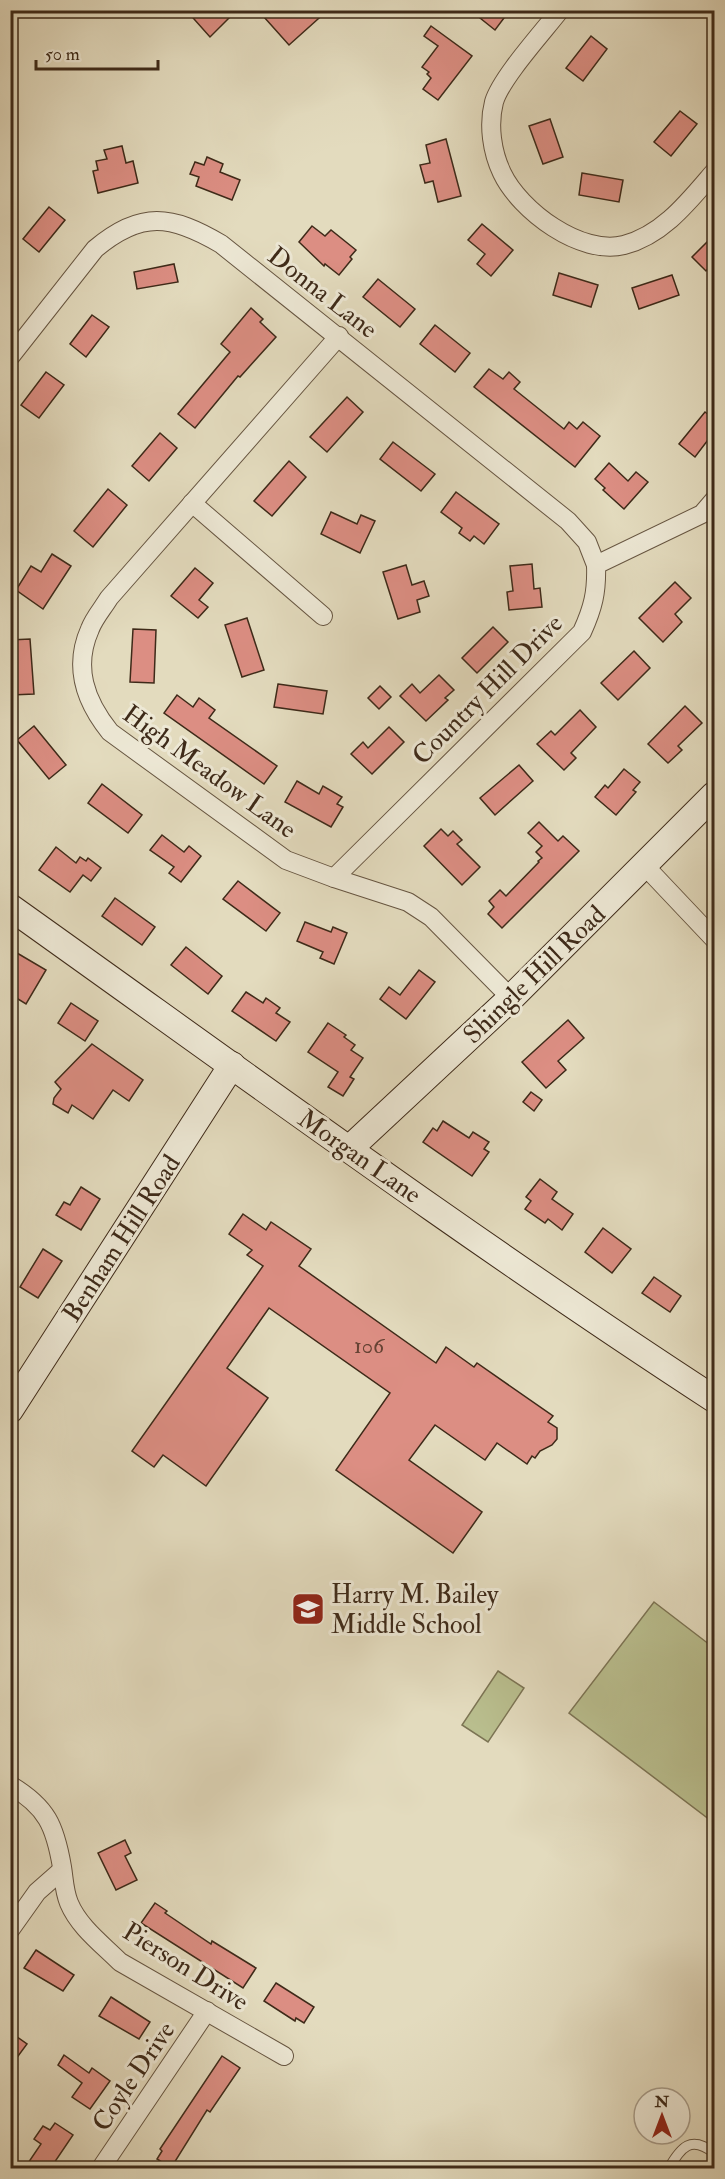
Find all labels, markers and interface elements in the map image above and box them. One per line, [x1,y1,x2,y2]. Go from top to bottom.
scale bar [36,33,158,71]
text: 50 m [45,43,80,66]
street label: Donna Lane [261,240,384,346]
street label: Country Hill Drive [406,608,570,772]
street label: High Meadow Lane [116,698,303,846]
street label: Shingle Hill Road [457,899,613,1051]
street label: Morgan Lane [292,1103,427,1211]
street label: Benham Hill Road [56,1149,188,1328]
house number: 106 [354,1332,386,1360]
place label: Harry M. Bailey Middle School [331,1579,499,1641]
school or university icon: Harry M. Bailey Middle School [290,1591,326,1627]
street label: Pierson Drive [117,1916,254,2018]
street label: Coyle Drive [86,2016,182,2137]
north arrow [632,2086,692,2146]
text: N [654,2092,670,2112]

